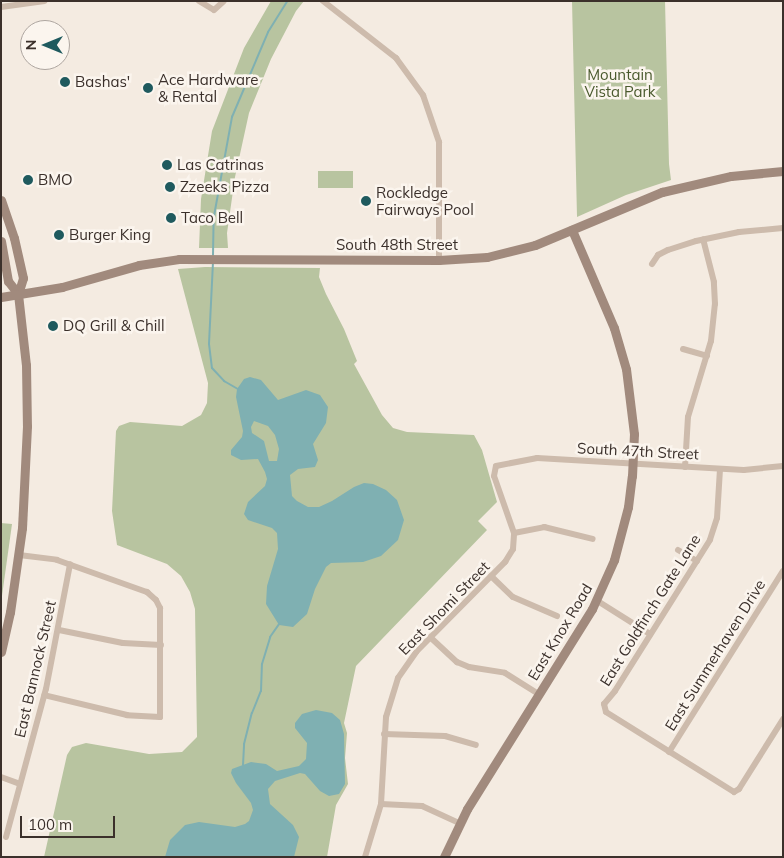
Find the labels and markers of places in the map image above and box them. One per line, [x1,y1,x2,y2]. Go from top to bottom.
place label: Ace Hardware & Rental [158,70,259,105]
place label: Bashas' [75,73,130,91]
marker: Bashas' [59,76,71,88]
marker: Ace Hardware & Rental [142,82,154,94]
place label: Las Catrinas [177,156,264,174]
marker: Las Catrinas [161,159,173,171]
place label: BMO [38,171,73,189]
marker: BMO [22,174,34,186]
place label: Zzeeks Pizza [180,178,269,196]
marker: Zzeeks Pizza [164,181,176,193]
place label: Rockledge Fairways Pool [376,183,474,218]
marker: Rockledge Fairways Pool [360,195,372,207]
place label: Taco Bell [181,209,243,227]
marker: Taco Bell [165,212,177,224]
place label: Burger King [69,226,151,244]
marker: Burger King [53,229,65,241]
place label: DQ Grill & Chill [63,317,164,335]
marker: DQ Grill & Chill [47,320,59,332]

